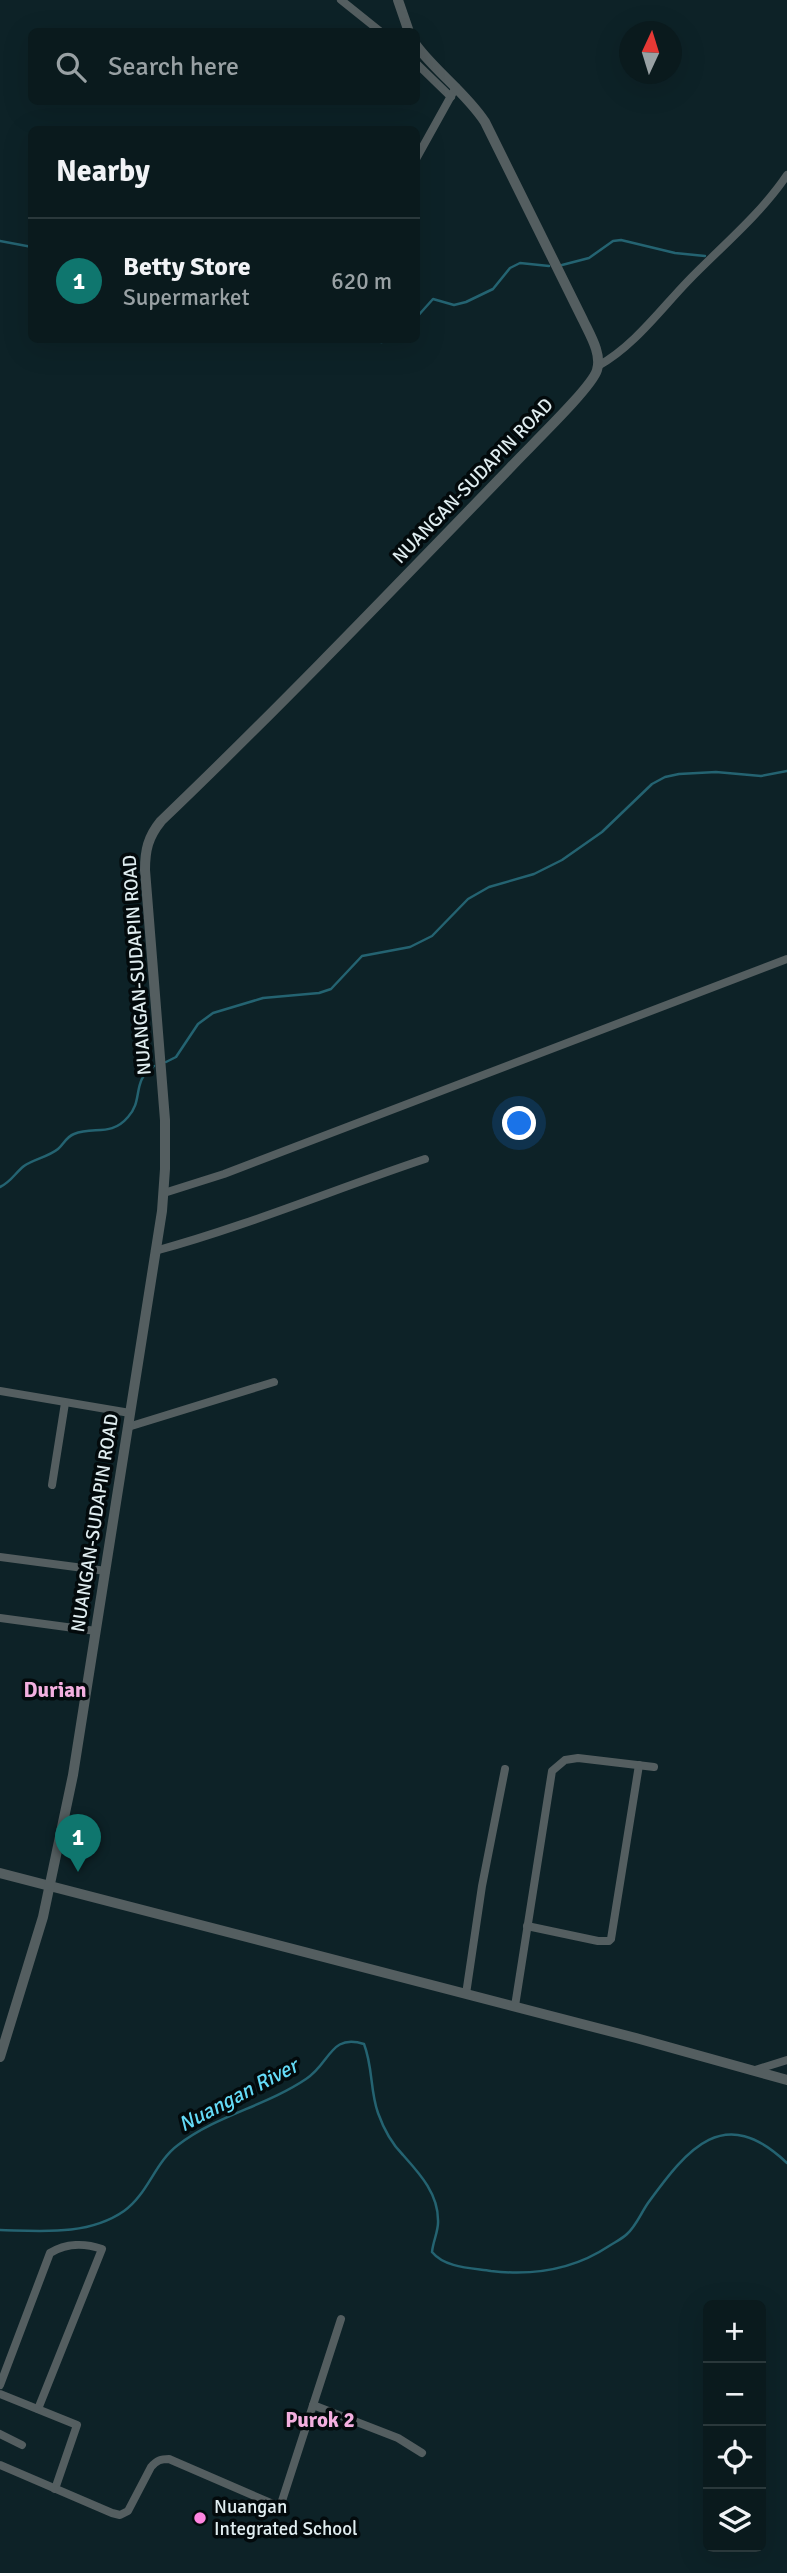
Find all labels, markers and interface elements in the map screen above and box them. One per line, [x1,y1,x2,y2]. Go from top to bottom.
north arrow [619,21,682,84]
search box [28,28,420,105]
icon: search [52,48,90,86]
text: Search here [108,51,239,83]
text: Nearby [56,153,150,190]
text: Betty Store [123,251,251,283]
text: 1 [73,267,85,296]
text: 620 m [331,267,392,296]
text: Supermarket [123,283,250,312]
street label: NUANGAN-SUDAPIN ROAD [388,393,558,569]
street label: NUANGAN-SUDAPIN ROAD [117,854,157,1076]
your location [502,1106,536,1140]
street label: NUANGAN-SUDAPIN ROAD [66,1412,124,1634]
district label: Durian [24,1677,86,1703]
pin: 1 [55,1814,101,1872]
water label: Nuangan River [174,2051,305,2137]
map controls [703,2300,766,2552]
button: + [703,2300,766,2363]
button: − [703,2363,766,2426]
district label: Purok 2 [285,2407,355,2433]
button: locate [703,2426,766,2489]
button: layers [703,2489,766,2552]
place label: Nuangan Integrated School [214,2495,358,2541]
marker: Nuangan Integrated School [192,2510,208,2526]

